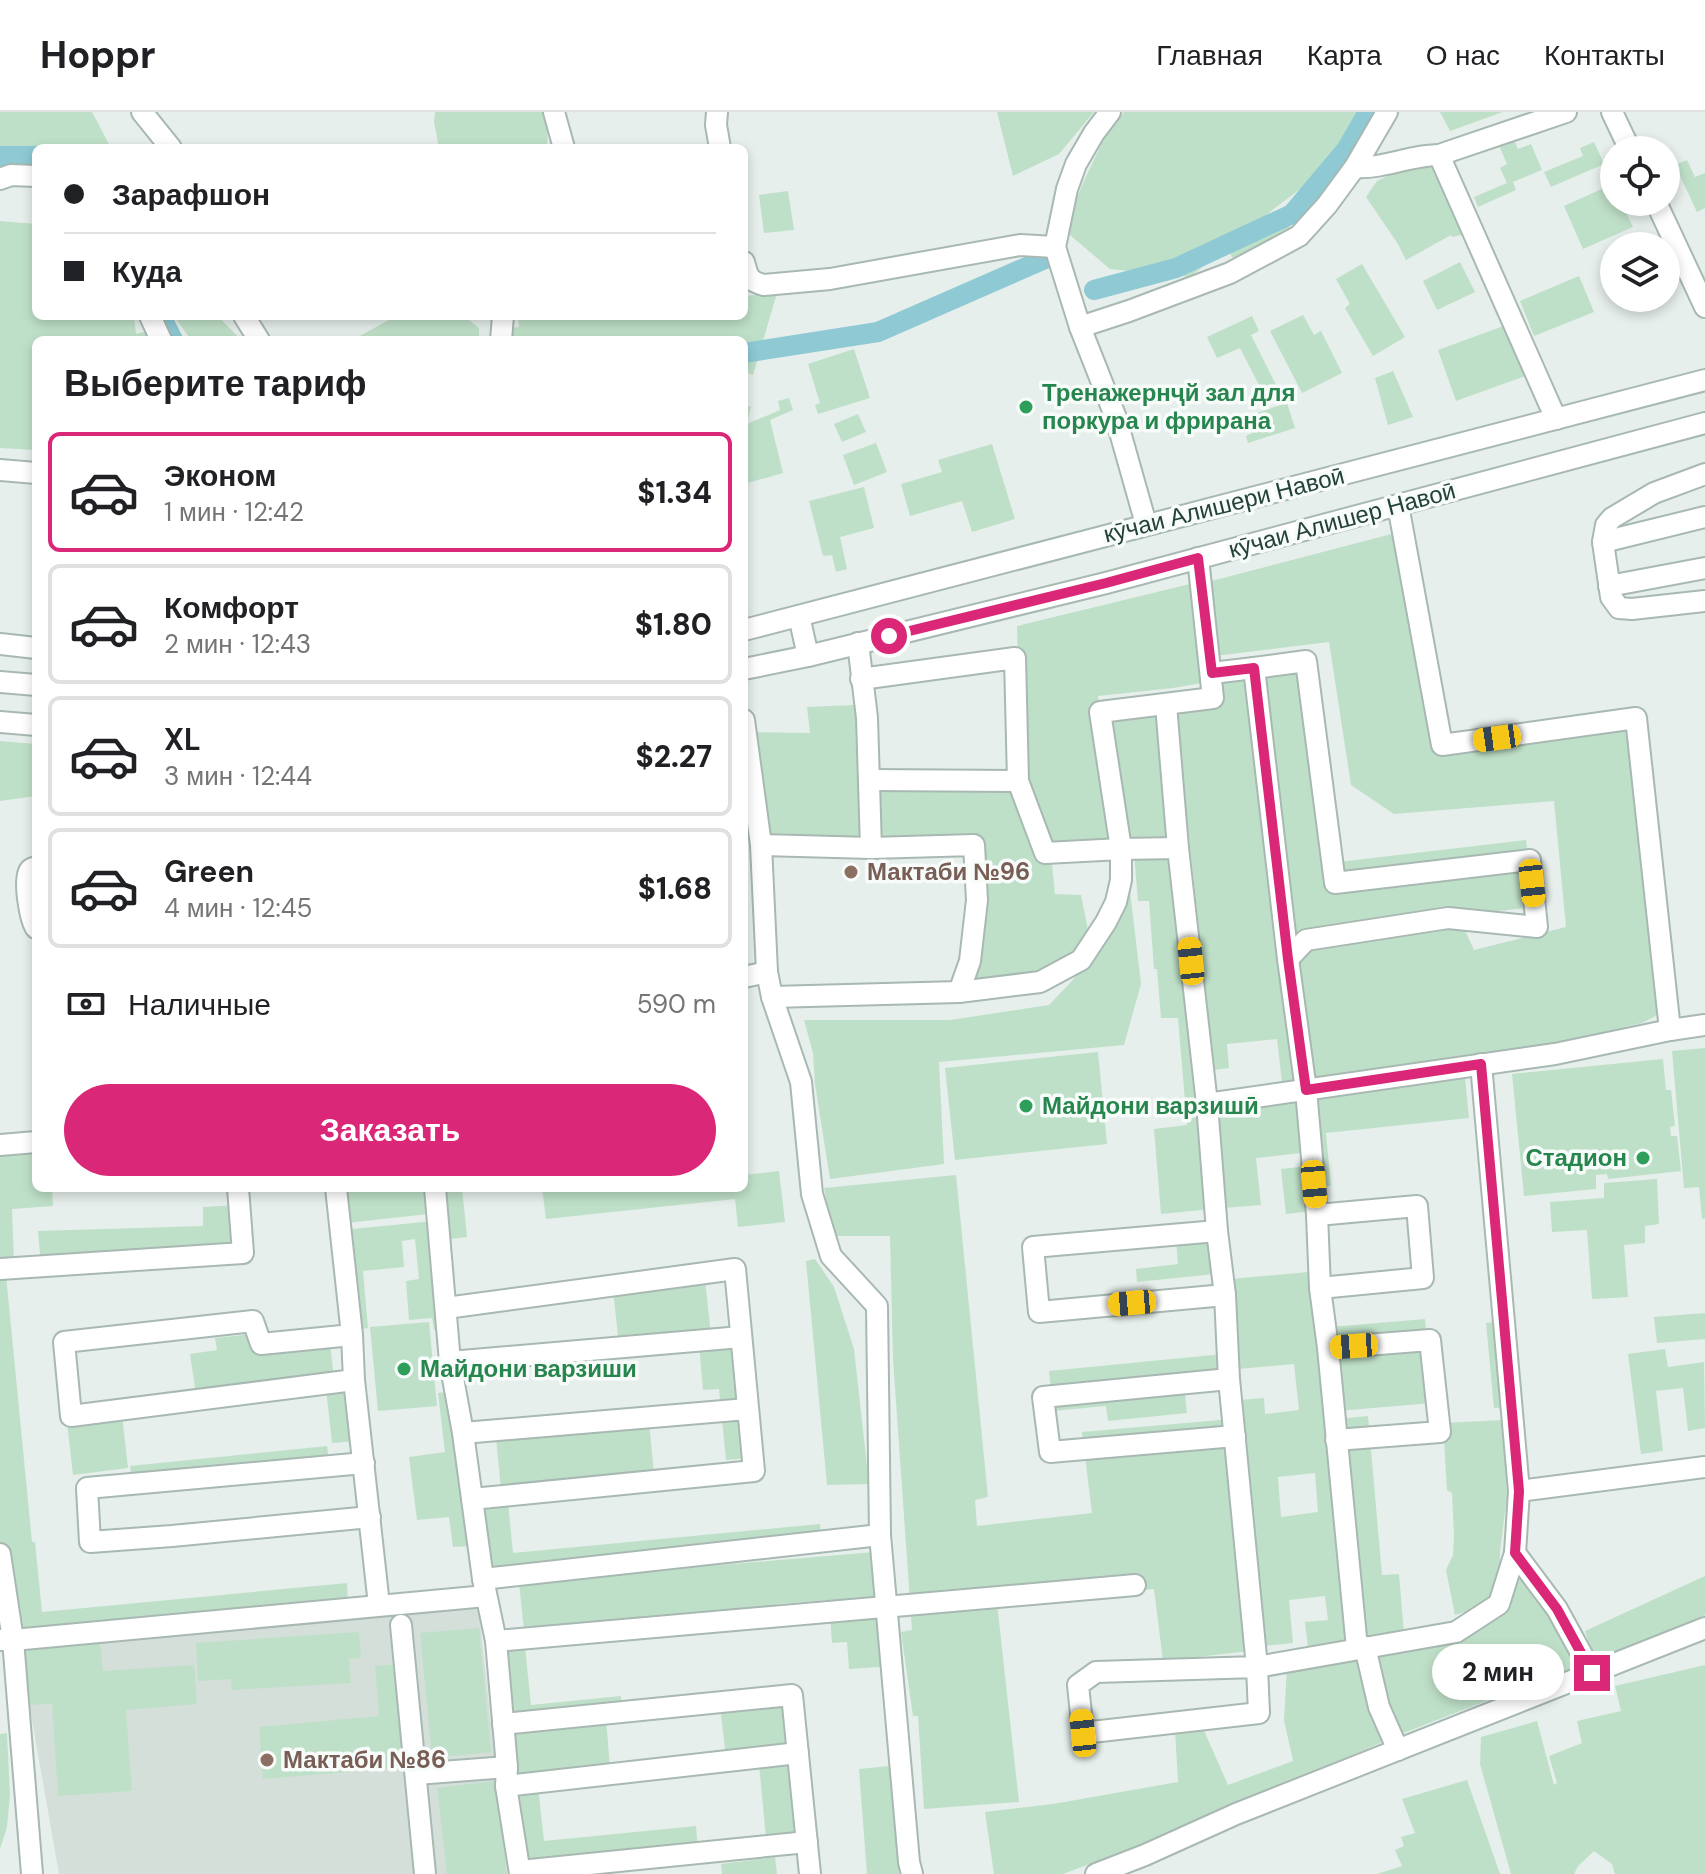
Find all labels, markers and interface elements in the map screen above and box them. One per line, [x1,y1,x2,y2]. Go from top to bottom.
text: Hoppr [40,30,156,80]
text: Главная [1156,37,1263,74]
text: Карта [1307,37,1382,74]
text: О нас [1426,37,1500,74]
text: Контакты [1544,37,1665,74]
map controls [1600,136,1680,312]
button: locate [1600,136,1680,216]
text: Зарафшон [112,175,270,214]
button: layers [1600,232,1680,312]
text: Куда [112,252,182,291]
text: Выберите тариф [64,360,367,407]
place label: Тренажернҷй зал для поркура и фрирана [1042,377,1295,436]
marker: Тренажернҷй зал для поркура и фрирана [1017,398,1035,416]
icon: car [68,456,140,528]
text: Эконом [164,456,277,495]
street label: кӯчаи Алишери Навоӣ [1100,460,1348,549]
text: $1.34 [637,473,712,512]
street label: кӯчаи Алишер Навоӣ [1225,474,1459,565]
text: 1 мин · 12:42 [164,495,304,529]
icon: car [68,588,140,660]
text: Комфорт [164,588,299,627]
text: $1.80 [635,605,712,644]
route start [871,618,907,654]
text: 2 мин · 12:43 [164,627,311,661]
icon: car [68,720,140,792]
text: XL [164,720,201,759]
car [1472,723,1522,753]
text: $2.27 [635,737,712,776]
text: 3 мин · 12:44 [164,759,312,793]
icon: car [68,852,140,924]
text: Green [164,852,254,891]
place label: Мактаби №96 [867,856,1030,887]
car [1518,858,1546,908]
marker: Мактаби №96 [842,863,860,881]
text: $1.68 [638,869,712,908]
text: 4 мин · 12:45 [164,891,312,925]
car [1177,936,1205,986]
icon: cash [64,982,108,1026]
text: Наличные [128,985,271,1024]
text: 590 m [637,987,716,1021]
button: Заказать [64,1084,716,1176]
place label: Майдони варзишӣ [1042,1090,1259,1121]
marker: Майдони варзишӣ [1017,1097,1035,1115]
place label: Стадион [1525,1142,1627,1173]
marker: Стадион [1634,1149,1652,1167]
car [1300,1159,1328,1209]
car [1107,1289,1157,1317]
car [1329,1332,1379,1360]
place label: Майдони варзиши [420,1353,637,1384]
marker: Майдони варзиши [395,1360,413,1378]
callout: 2 мин [1432,1645,1564,1701]
text: 2 мин [1462,1655,1534,1689]
route end [1574,1655,1610,1691]
car [1069,1708,1097,1758]
place label: Мактаби №86 [283,1744,446,1775]
marker: Мактаби №86 [258,1751,276,1769]

